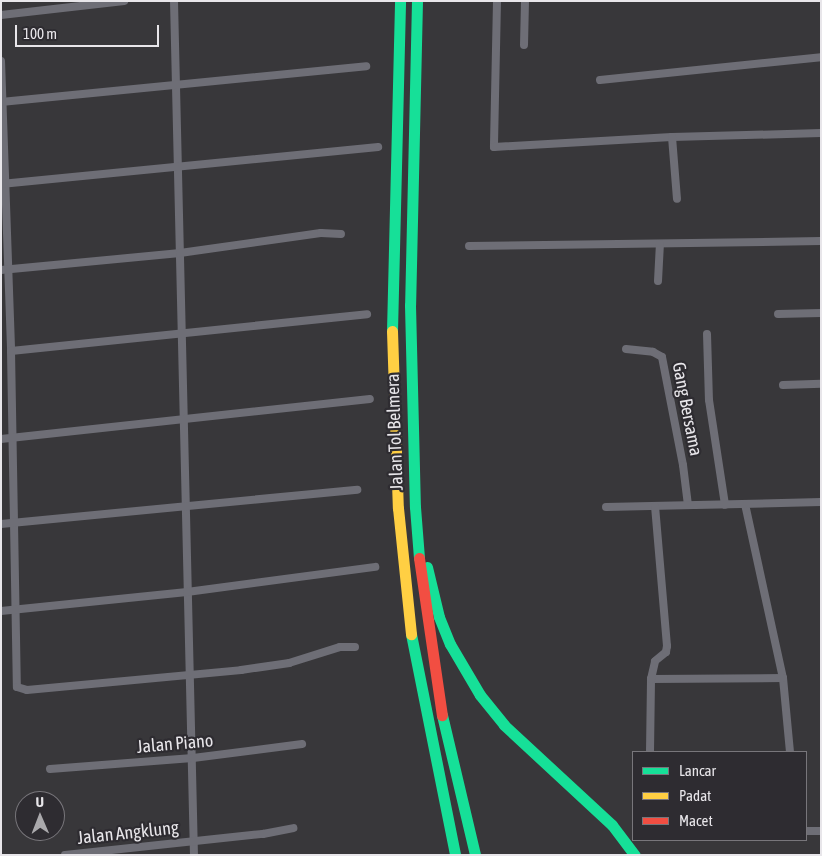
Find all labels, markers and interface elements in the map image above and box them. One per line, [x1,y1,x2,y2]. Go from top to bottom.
scale bar [18,15,161,47]
text: 100 m [23,25,57,42]
street label: Gang Bersama [667,360,707,458]
street label: Jalan Tol Belmera [382,373,408,491]
street label: Jalan Piano [136,730,214,758]
legend [632,751,807,841]
text: Lancar [679,762,716,779]
text: Padat [679,787,711,804]
north arrow [15,791,65,841]
text: U [35,794,44,810]
text: Macet [679,812,713,829]
street label: Jalan Angklung [76,817,180,849]

